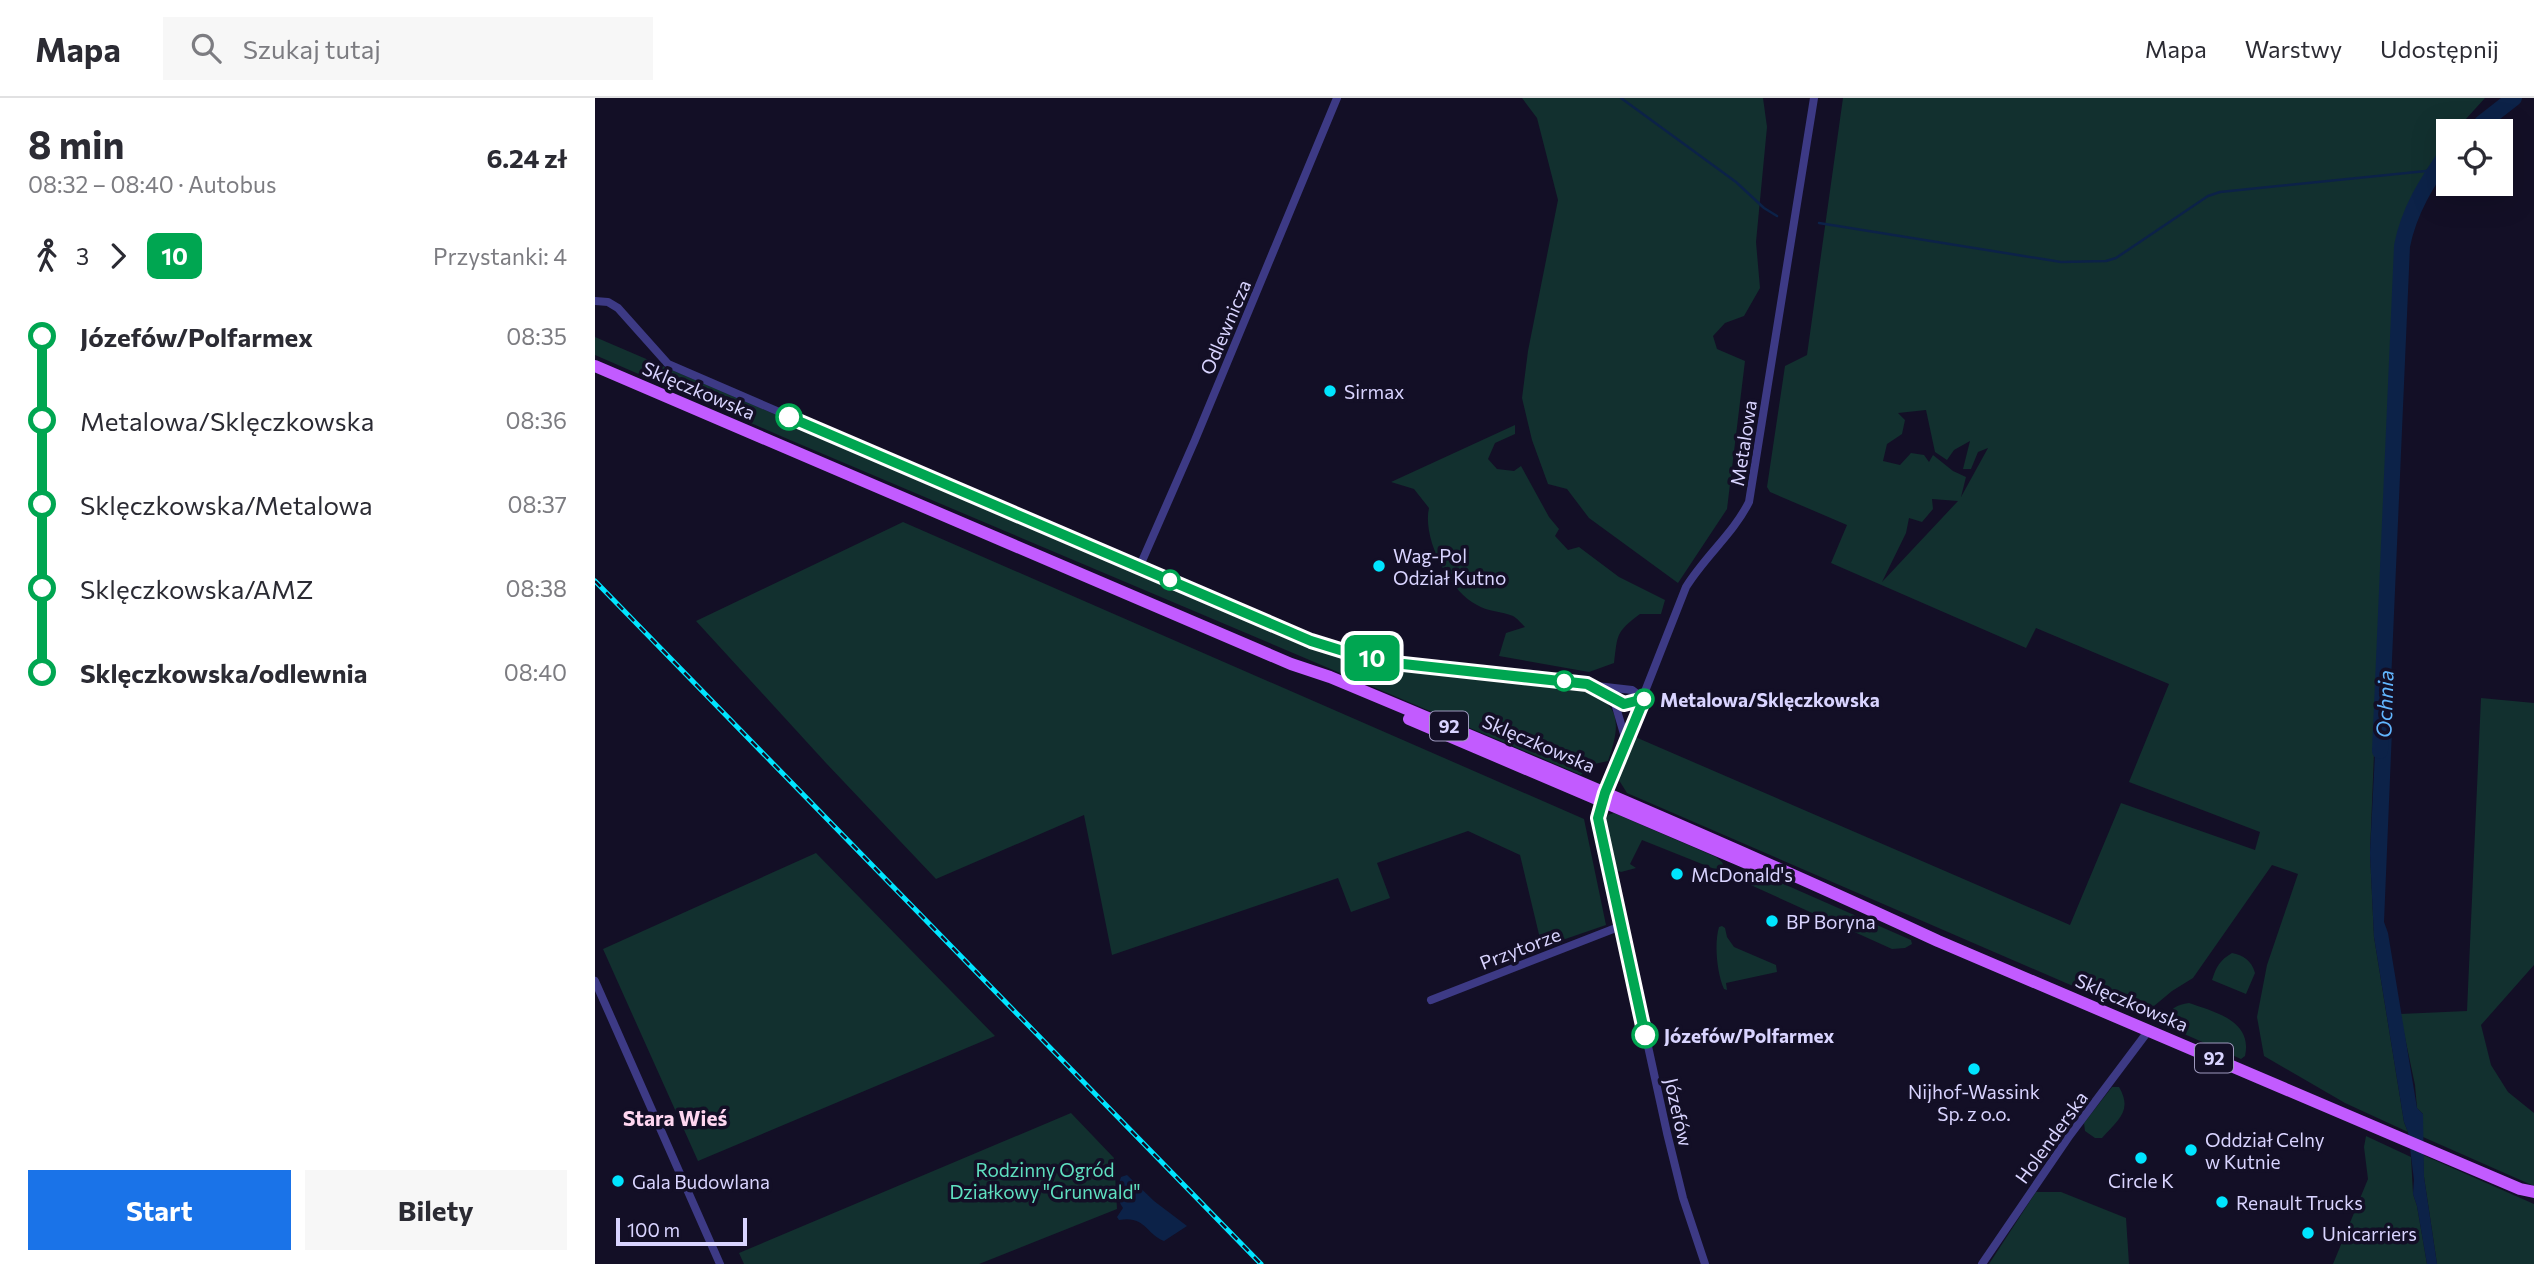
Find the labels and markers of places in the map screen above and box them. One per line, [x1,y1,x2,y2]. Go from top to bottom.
place label: Sirmax [1344,380,1404,403]
marker: Sirmax [1322,383,1338,399]
unlabelled marker [776,404,802,430]
place label: Wag-Pol Odział Kutno [1393,544,1506,589]
marker: Wag-Pol Odział Kutno [1371,558,1387,574]
unlabelled marker [1160,570,1180,590]
unlabelled marker [1554,671,1574,691]
place label: Metalowa/Sklęczkowska [1660,688,1880,711]
marker: Metalowa/Sklęczkowska [1634,689,1654,709]
place label: McDonald's [1691,863,1793,886]
marker: McDonald's [1669,866,1685,882]
place label: BP Boryna [1786,910,1876,933]
marker: BP Boryna [1764,913,1780,929]
marker: Józefów/Polfarmex [1632,1022,1658,1048]
place label: Józefów/Polfarmex [1664,1024,1835,1047]
marker: Nijhof-Wassink Sp. z o.o. [1966,1061,1982,1077]
place label: Nijhof-Wassink Sp. z o.o. [1908,1080,2040,1125]
place label: Oddział Celny w Kutnie [2205,1128,2325,1173]
marker: Oddział Celny w Kutnie [2183,1142,2199,1158]
marker: Circle K [2133,1150,2149,1166]
place label: Circle K [2108,1169,2174,1192]
place label: Gala Budowlana [632,1170,770,1193]
marker: Gala Budowlana [610,1173,626,1189]
place label: Renault Trucks [2236,1191,2363,1214]
marker: Renault Trucks [2214,1194,2230,1210]
place label: Unicarriers [2322,1222,2417,1245]
marker: Unicarriers [2300,1225,2316,1241]

